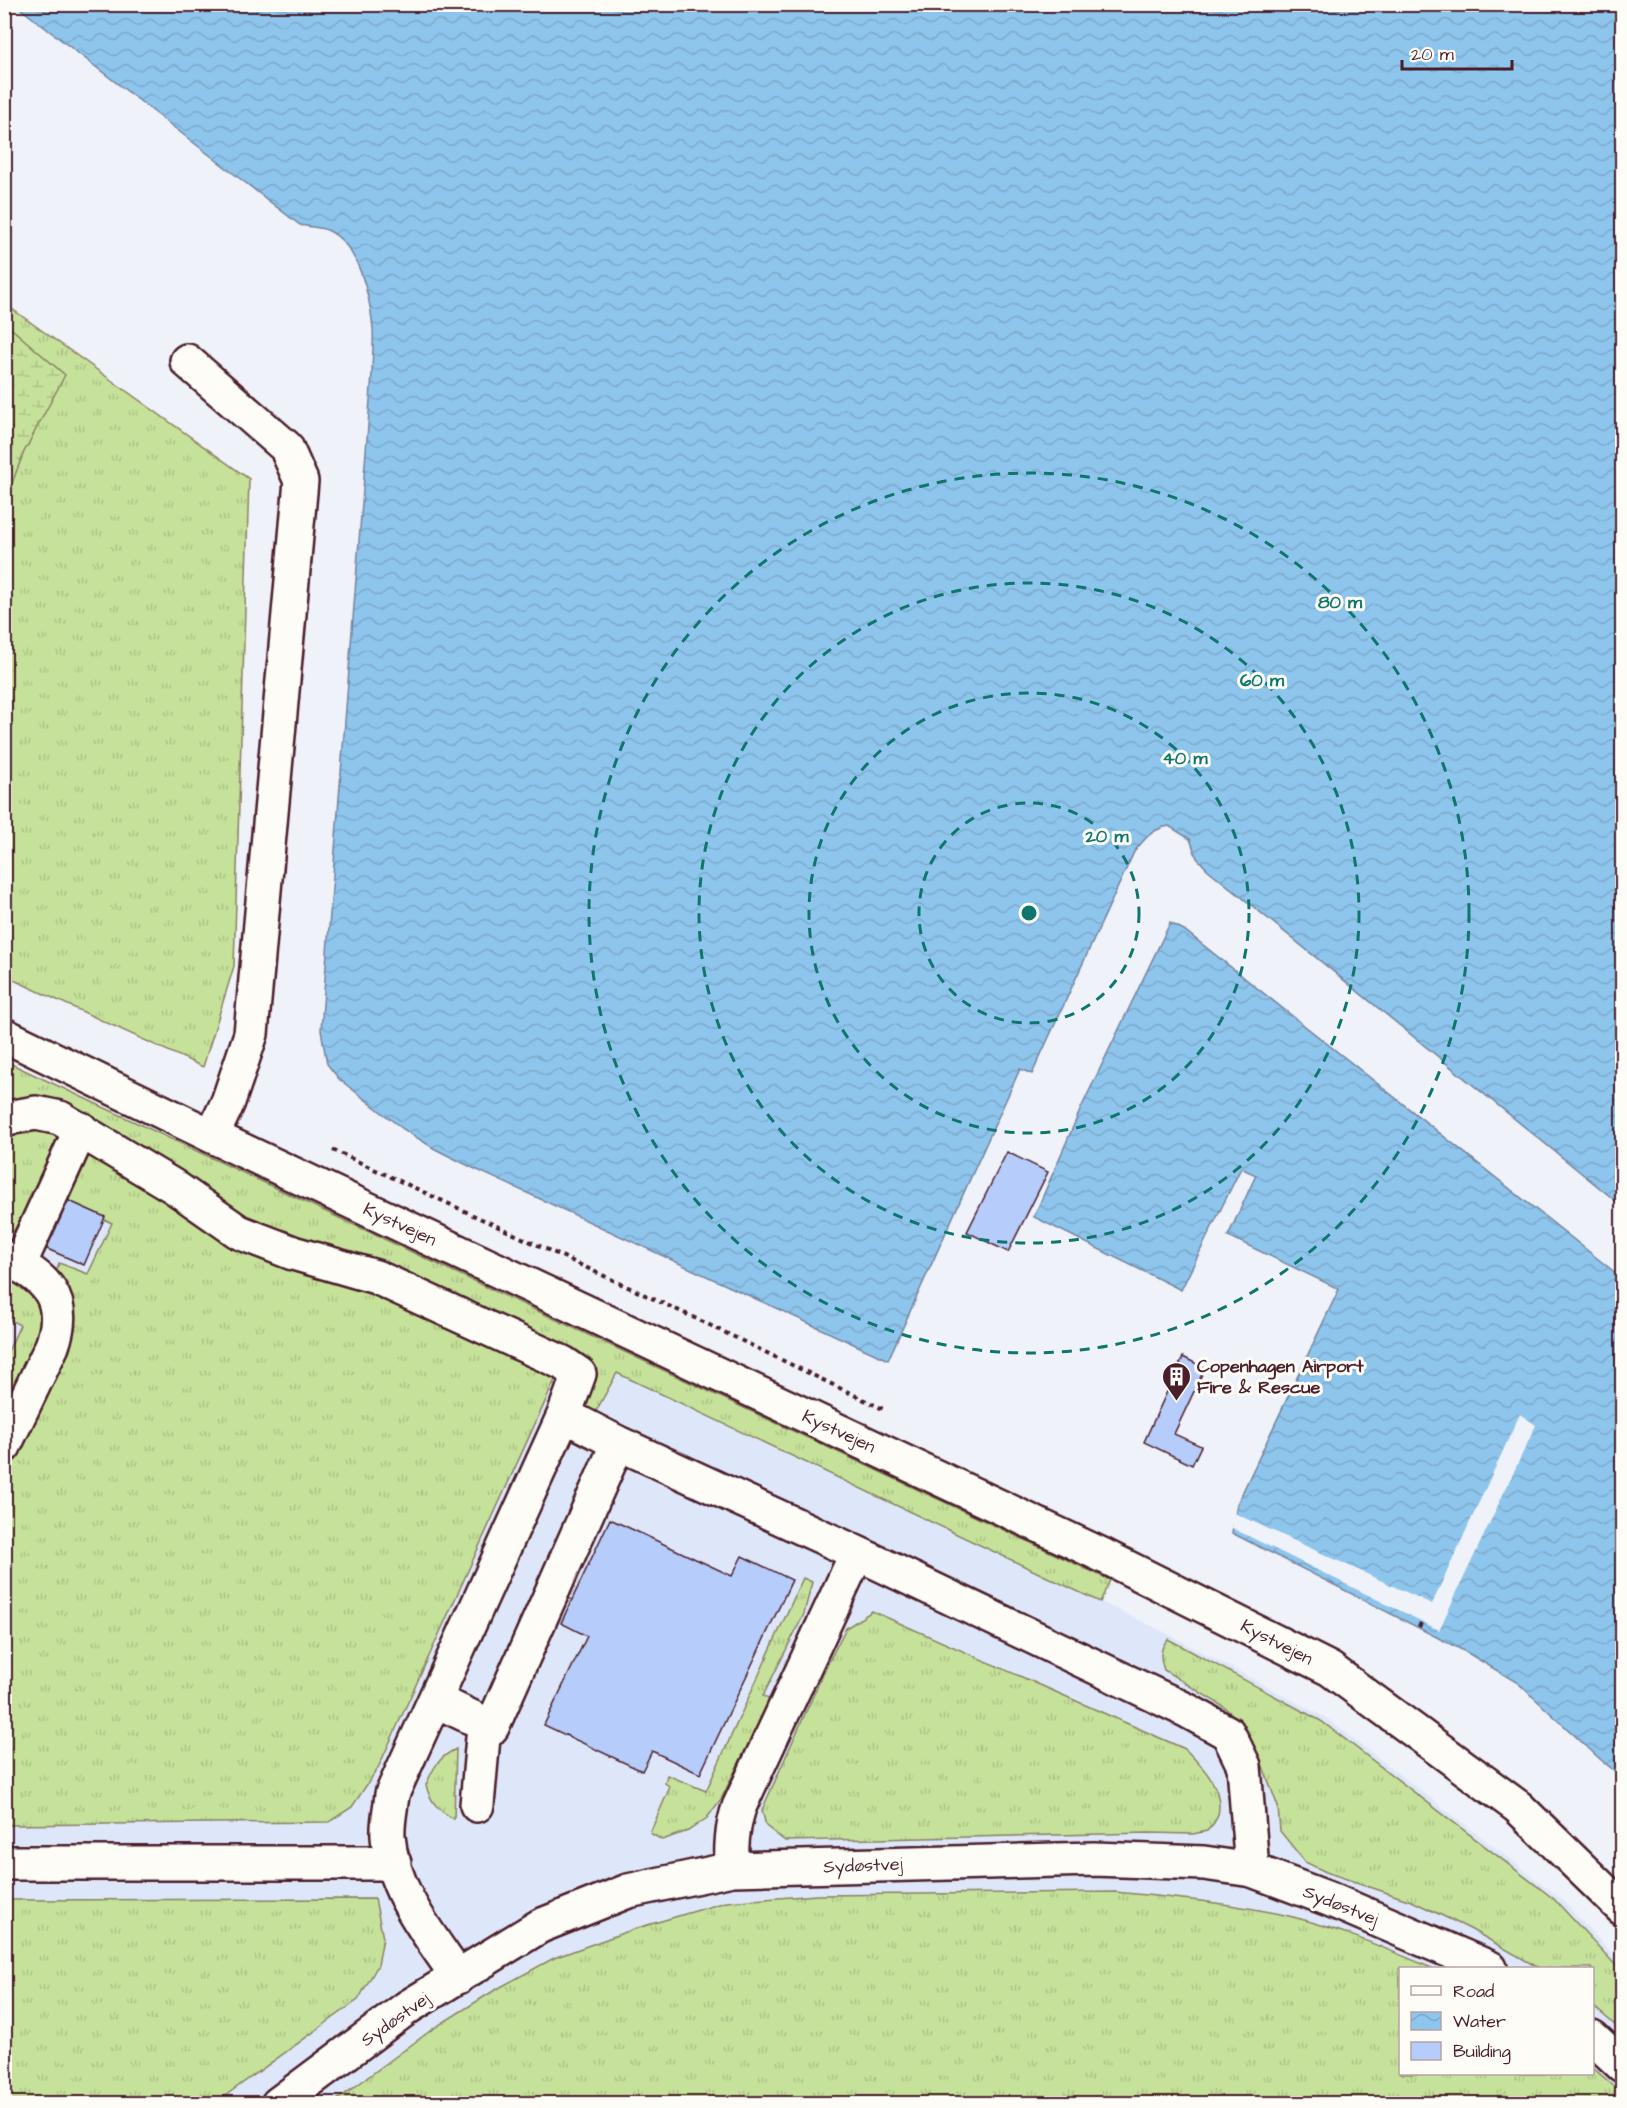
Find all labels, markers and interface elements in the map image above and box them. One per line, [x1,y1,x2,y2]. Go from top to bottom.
scale bar [1402,33,1512,71]
text: 20 m [1411,42,1454,67]
text: 80 m [1318,590,1363,615]
text: 60 m [1240,668,1285,693]
text: 40 m [1163,746,1208,771]
text: 20 m [1085,824,1129,849]
centre of rings [1019,903,1039,923]
street label: Kystvejen [359,1197,440,1253]
place label: Copenhagen Airport Fire & Rescue [1197,1354,1364,1400]
building icon: Copenhagen Airport Fire & Rescue [1160,1360,1192,1402]
street label: Kystvejen [798,1404,879,1460]
street label: Kystvejen [1236,1614,1317,1672]
street label: Sydøstvej [823,1852,904,1880]
street label: Sydøstvej [1299,1879,1383,1933]
legend [1399,1967,1594,2075]
text: Road [1453,1979,1494,2004]
street label: Sydøstvej [356,1986,436,2053]
text: Water [1453,2009,1506,2034]
text: Building [1453,2039,1511,2065]

